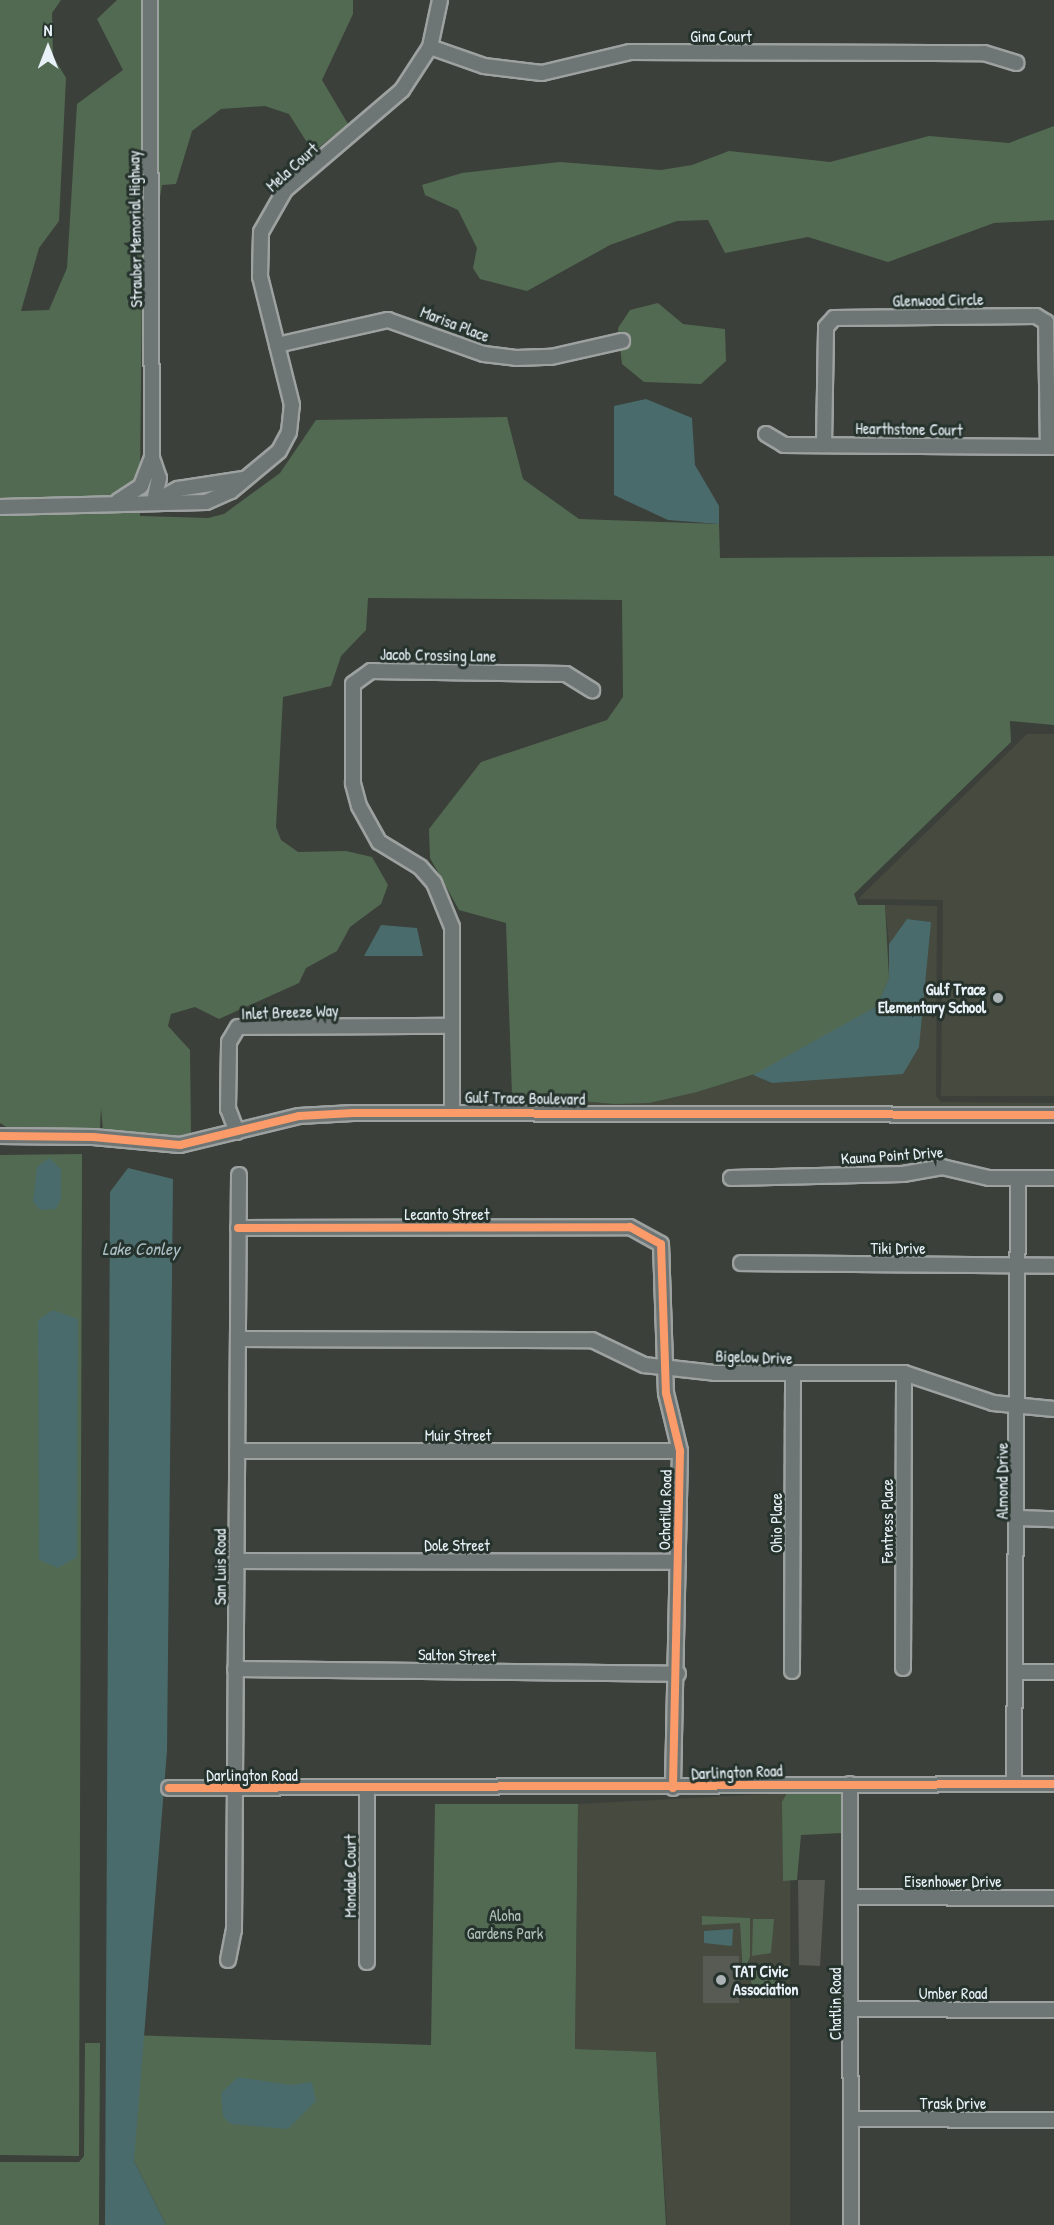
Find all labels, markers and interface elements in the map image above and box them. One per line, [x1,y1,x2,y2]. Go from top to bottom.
north arrow [18,18,78,78]
text: N [44,19,52,41]
street label: Gina Court [690,26,752,46]
street label: Mela Court [262,139,322,195]
street label: Strauber Memorial Highway [124,150,146,308]
street label: Glenwood Circle [892,290,984,310]
street label: Marisa Place [418,302,492,346]
street label: Hearthstone Court [855,418,963,440]
street label: Jacob Crossing Lane [380,644,496,666]
place label: Gulf Trace Elementary School [878,979,986,1017]
marker: Gulf Trace Elementary School [991,991,1005,1005]
street label: Inlet Breeze Way [241,1001,339,1023]
street label: Gulf Trace Boulevard [465,1087,585,1109]
street label: Kauna Point Drive [840,1142,944,1168]
street label: Lecanto Street [405,1204,489,1224]
water label: Lake Conley [102,1238,180,1260]
street label: Tiki Drive [870,1238,926,1258]
street label: Bigelow Drive [715,1346,793,1368]
street label: Muir Street [425,1425,491,1445]
street label: Almond Drive [992,1443,1012,1519]
street label: Ochatilla Road [655,1470,675,1550]
street label: Fentress Place [877,1479,897,1563]
street label: Ohio Place [766,1493,786,1553]
street label: San Luis Road [210,1529,230,1605]
street label: Dole Street [424,1535,490,1555]
street label: Salton Street [418,1645,496,1665]
street label: Darlington Road [691,1761,783,1783]
street label: Darlington Road [206,1765,298,1785]
street label: Mondale Court [340,1834,360,1918]
street label: Eisenhower Drive [904,1871,1002,1891]
park label: Aloha Gardens Park [467,1905,543,1943]
place label: TAT Civic Association [733,1961,798,1999]
street label: Chatlin Road [825,1968,845,2040]
marker: TAT Civic Association [714,1973,728,1987]
street label: Umber Road [919,1983,987,2003]
street label: Trask Drive [920,2093,986,2113]

